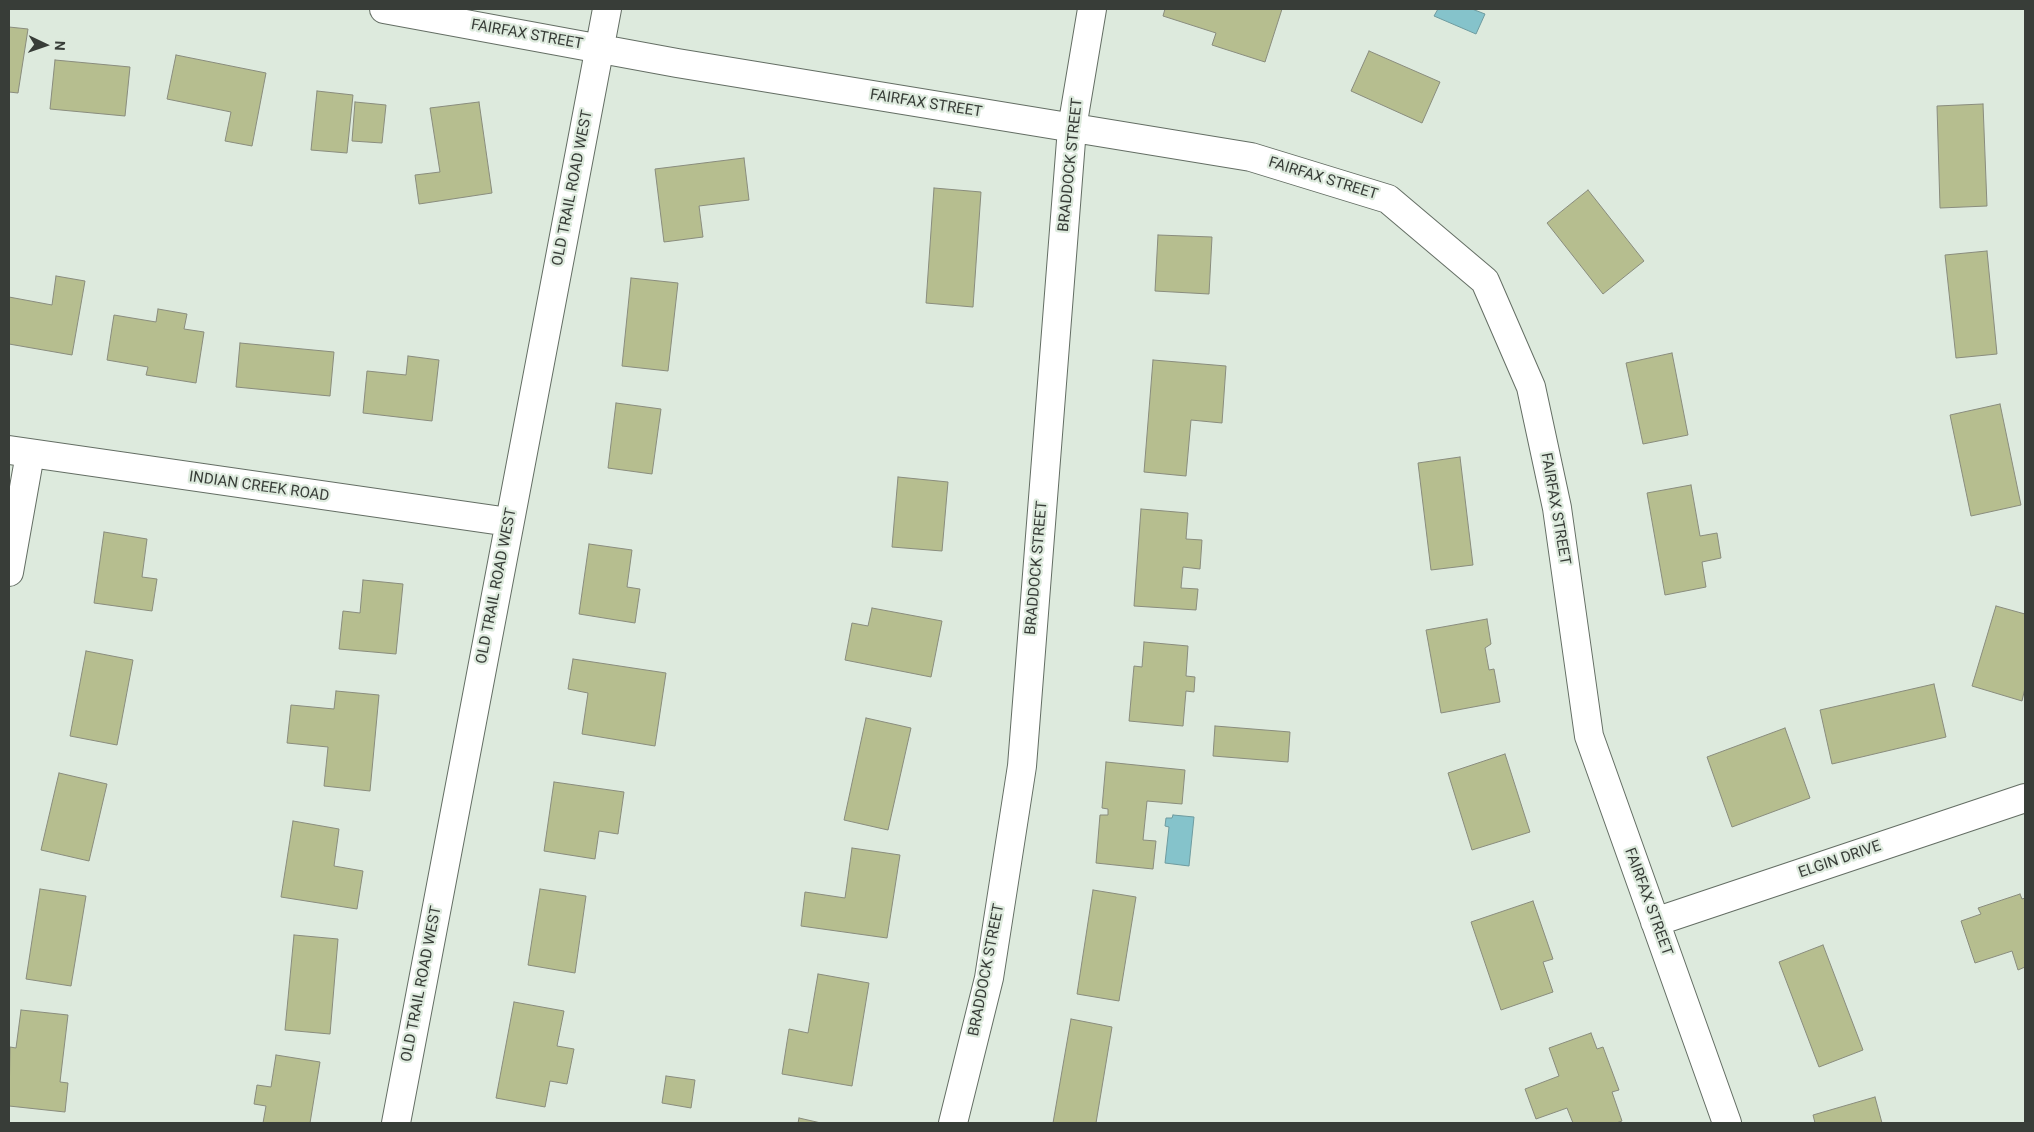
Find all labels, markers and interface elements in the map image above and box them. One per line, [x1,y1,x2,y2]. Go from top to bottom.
street label: FAIRFAX STREET [470,16,584,54]
north arrow [20,20,70,70]
text: N [52,40,68,51]
street label: FAIRFAX STREET [869,86,983,122]
street label: BRADDOCK STREET [1055,97,1087,233]
street label: OLD TRAIL ROAD WEST [549,109,597,267]
street label: FAIRFAX STREET [1266,154,1380,204]
street label: FAIRFAX STREET [1536,452,1574,566]
street label: INDIAN CREEK ROAD [188,468,330,506]
street label: BRADDOCK STREET [1022,500,1052,636]
street label: OLD TRAIL ROAD WEST [473,507,521,665]
street label: ELGIN DRIVE [1796,837,1884,883]
street label: FAIRFAX STREET [1620,846,1676,958]
street label: BRADDOCK STREET [965,902,1009,1038]
street label: OLD TRAIL ROAD WEST [398,905,446,1063]

